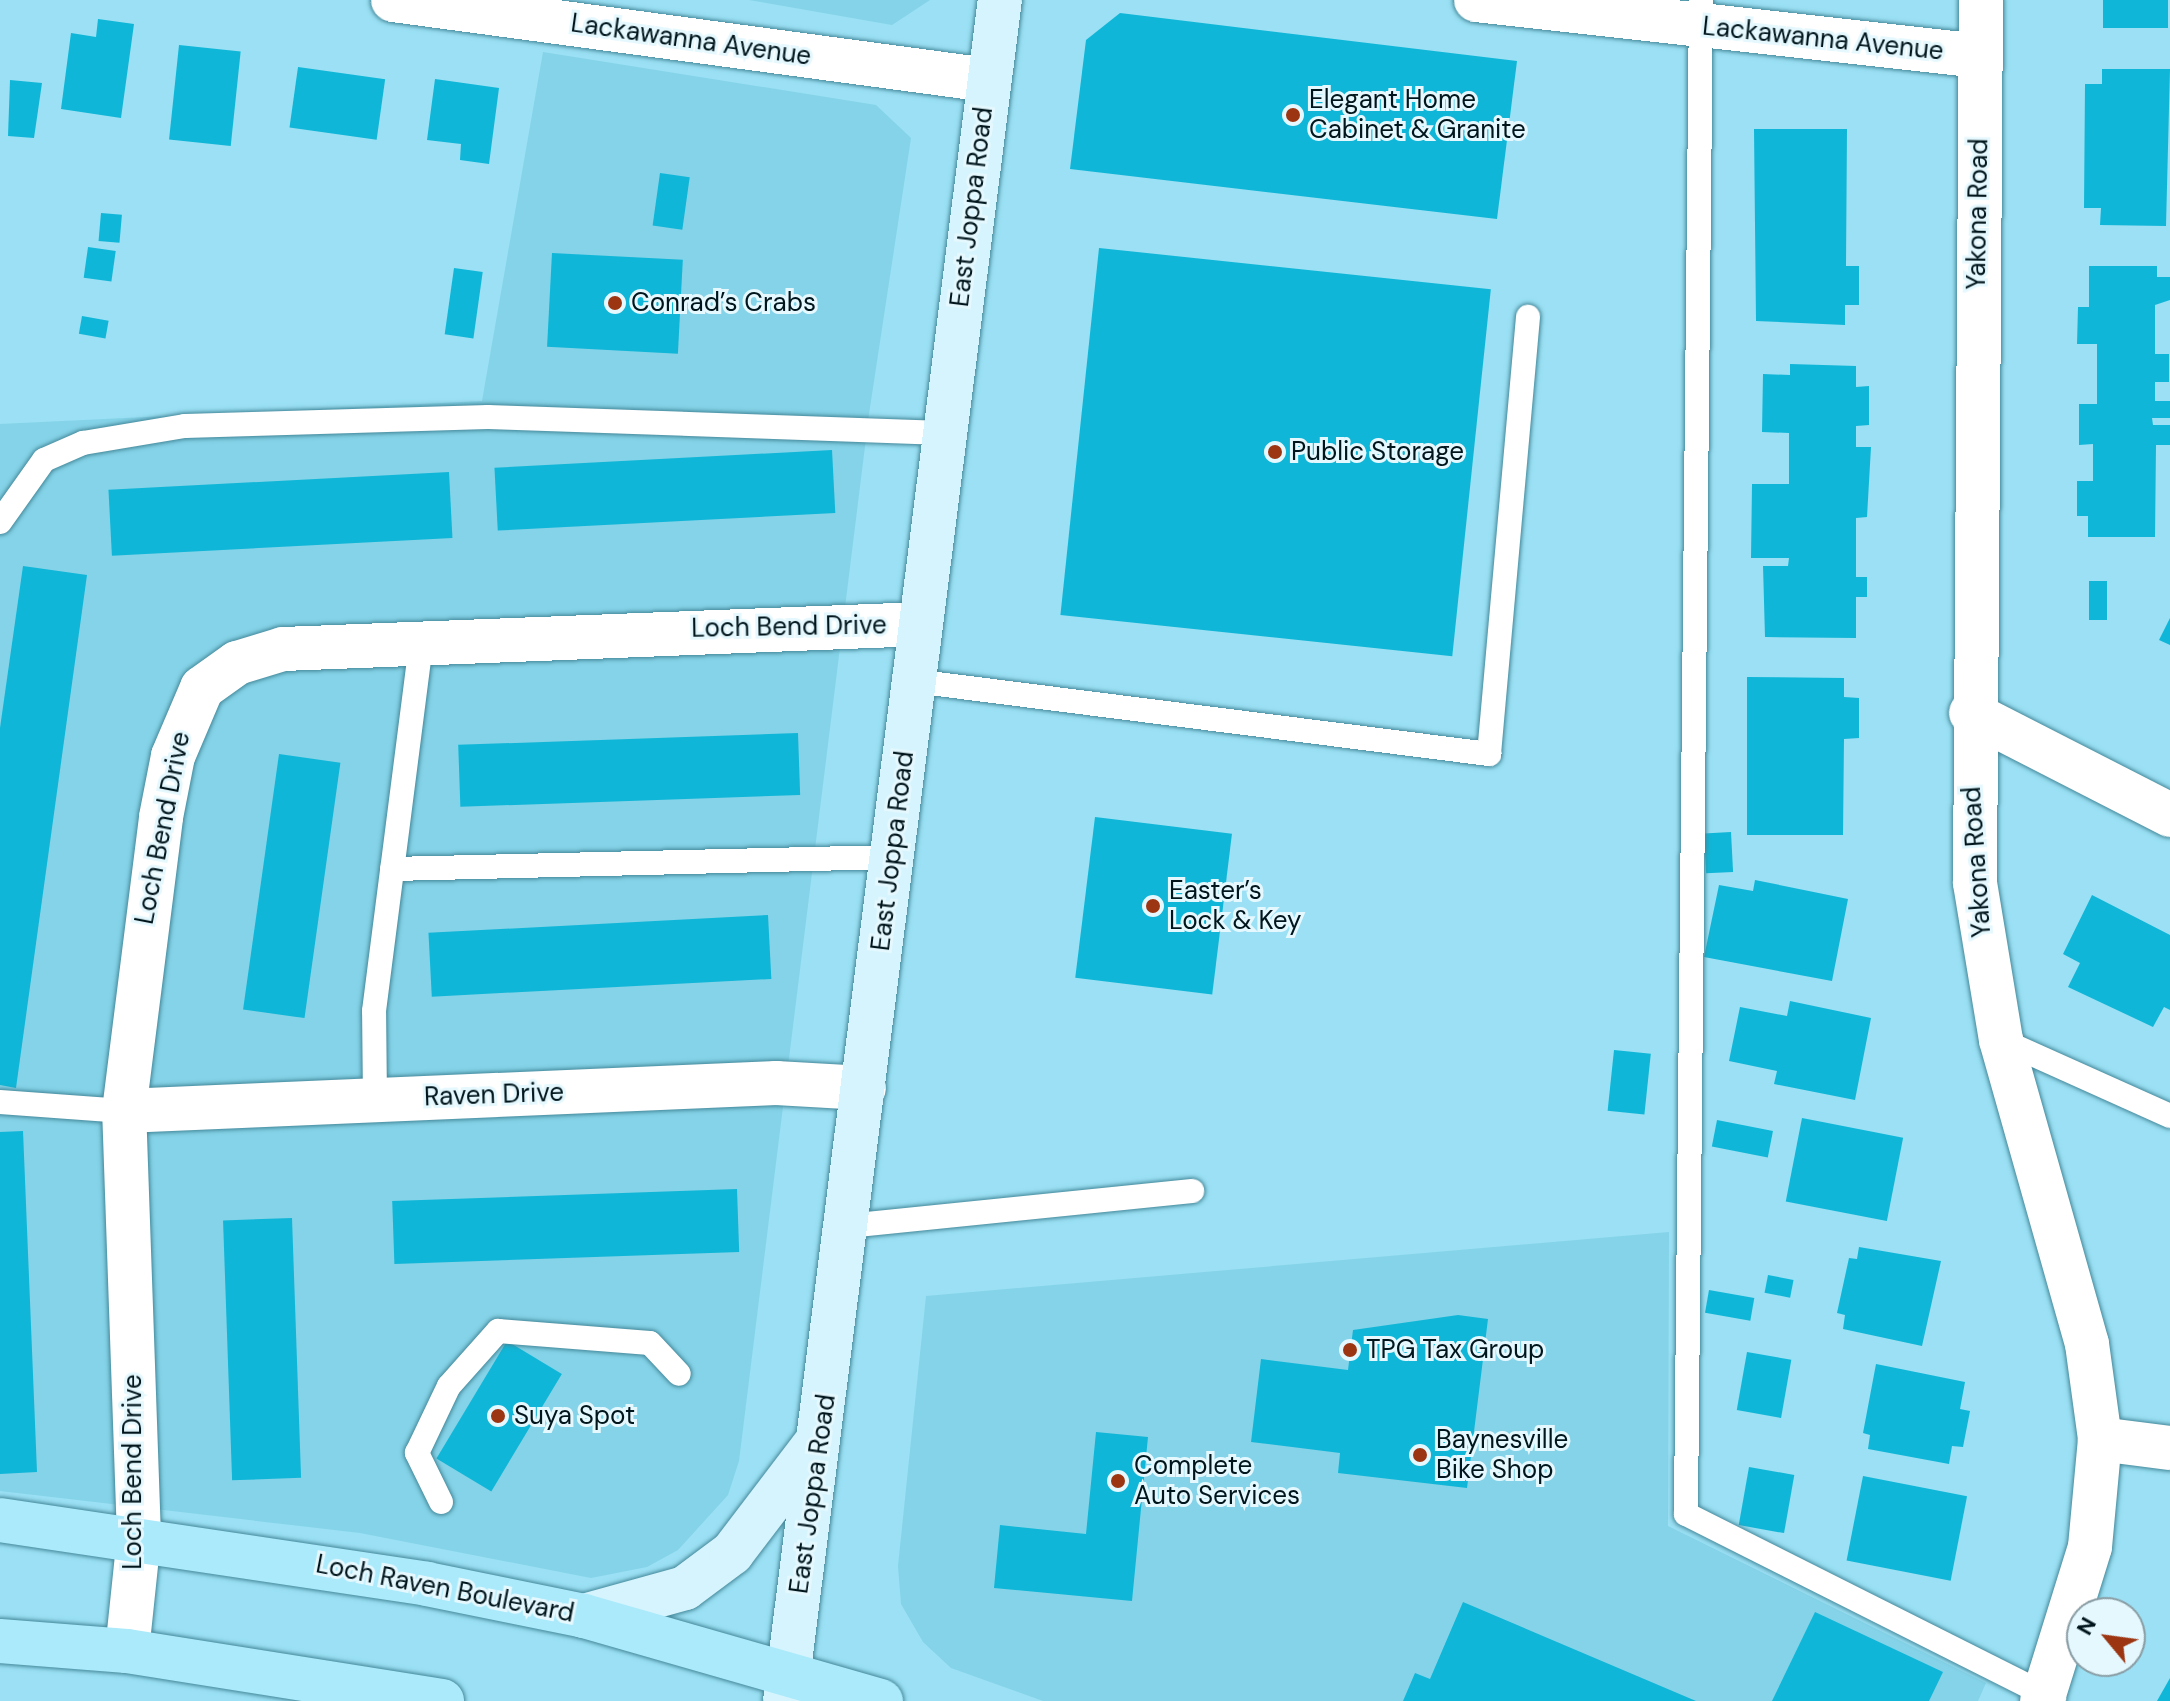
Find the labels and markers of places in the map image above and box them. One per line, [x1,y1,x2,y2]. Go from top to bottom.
place label: Elegant Home Cabinet & Granite [1309,84,1526,146]
marker: Elegant Home Cabinet & Granite [1284,106,1302,124]
place label: Conrad’s Crabs [631,287,816,319]
marker: Conrad’s Crabs [606,294,624,312]
place label: Public Storage [1291,436,1464,468]
marker: Public Storage [1266,443,1284,461]
place label: Easter’s Lock & Key [1169,875,1301,936]
marker: Easter’s Lock & Key [1144,897,1162,915]
place label: TPG Tax Group [1366,1334,1544,1366]
marker: TPG Tax Group [1341,1341,1359,1359]
place label: Suya Spot [514,1400,635,1432]
marker: Suya Spot [489,1407,507,1425]
place label: Baynesville Bike Shop [1436,1424,1568,1486]
marker: Baynesville Bike Shop [1411,1446,1429,1464]
place label: Complete Auto Services [1134,1450,1300,1512]
marker: Complete Auto Services [1109,1472,1127,1490]

